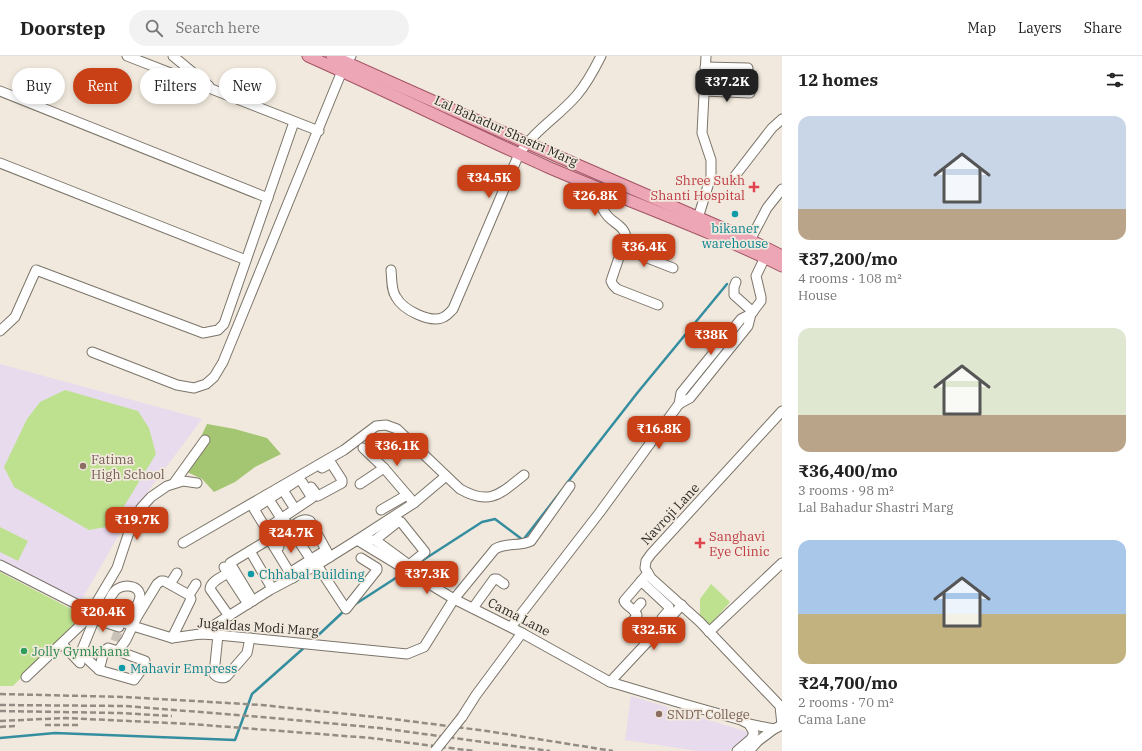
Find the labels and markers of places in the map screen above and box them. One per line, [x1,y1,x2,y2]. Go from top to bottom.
pin: ₹37.2K [694,69,760,103]
pin: ₹34.5K [456,165,522,199]
place label: Shree Sukh Shanti Hospital [651,172,745,204]
marker: Shree Sukh Shanti Hospital [748,181,760,193]
pin: ₹26.8K [562,183,628,217]
marker: bikaner warehouse [730,209,740,219]
place label: bikaner warehouse [702,220,768,252]
pin: ₹36.4K [611,234,677,268]
pin: ₹38K [687,322,735,356]
pin: ₹16.8K [626,416,692,450]
pin: ₹36.1K [364,433,430,467]
place label: Fatima High School [91,451,165,483]
marker: Fatima High School [78,461,88,471]
pin: ₹19.7K [104,507,170,541]
pin: ₹24.7K [258,520,324,554]
place label: Sanghavi Eye Clinic [709,528,770,560]
marker: Sanghavi Eye Clinic [694,537,706,549]
pin: ₹37.3K [394,561,460,595]
place label: Chhabal Building [259,566,365,583]
marker: Chhabal Building [246,569,256,579]
pin: ₹20.4K [70,599,136,633]
pin: ₹32.5K [621,617,687,651]
place label: Jolly Gymkhana [32,643,130,660]
marker: Jolly Gymkhana [19,646,29,656]
place label: Mahavir Empress [130,660,237,677]
marker: Mahavir Empress [117,663,127,673]
place label: SNDT College [667,706,750,723]
marker: SNDT College [654,709,664,719]

